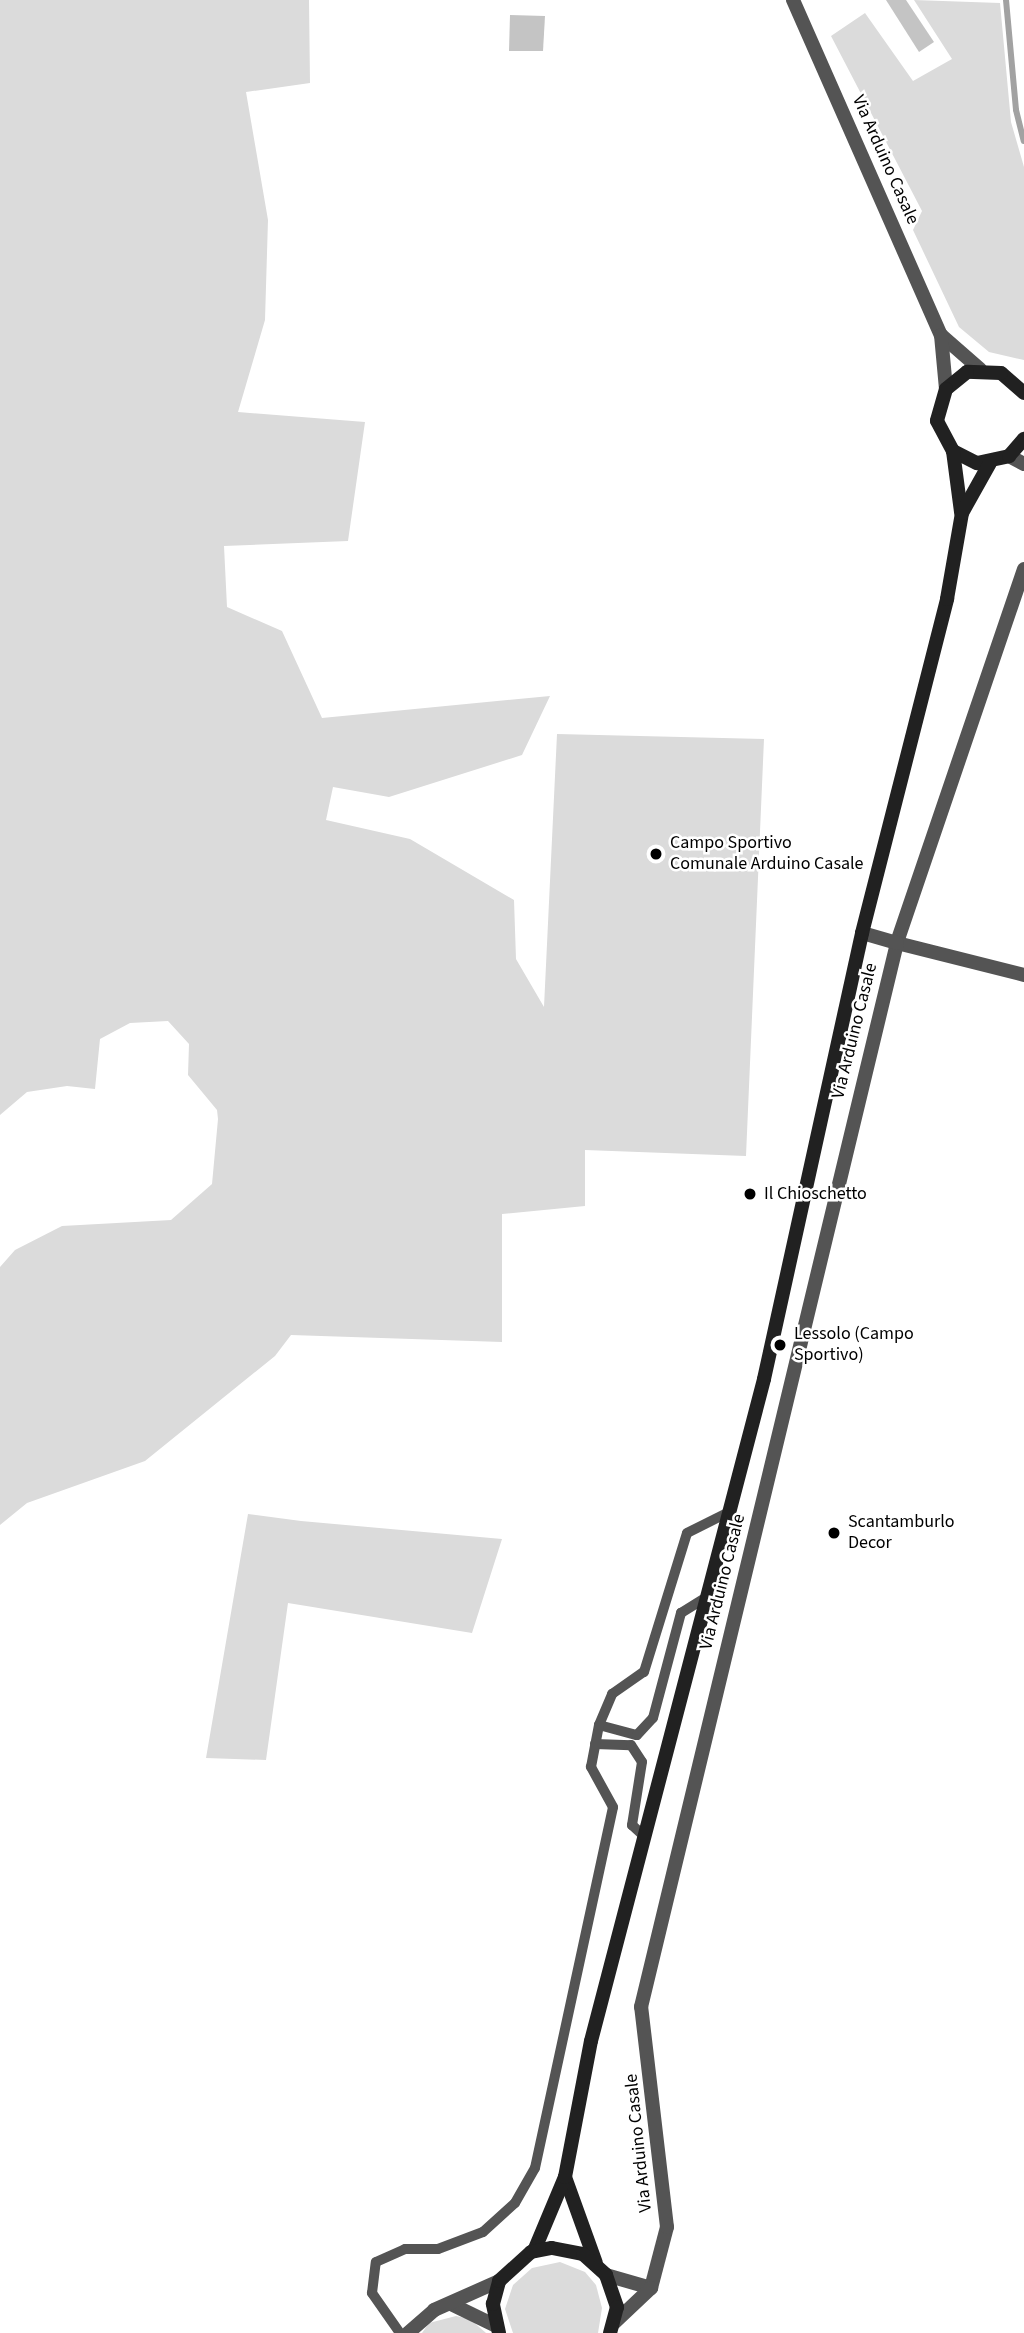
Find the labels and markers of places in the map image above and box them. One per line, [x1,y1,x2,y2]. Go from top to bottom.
place label: Campo Sportivo Comunale Arduino Casale [670,833,864,876]
marker: Campo Sportivo Comunale Arduino Casale [648,846,664,862]
place label: Il Chioschetto [764,1183,867,1205]
marker: Il Chioschetto [742,1186,758,1202]
place label: Lessolo (Campo Sportivo) [794,1324,914,1366]
marker: Lessolo (Campo Sportivo) [772,1337,788,1353]
place label: Scantamburlo Decor [848,1512,955,1554]
marker: Scantamburlo Decor [826,1525,842,1541]

